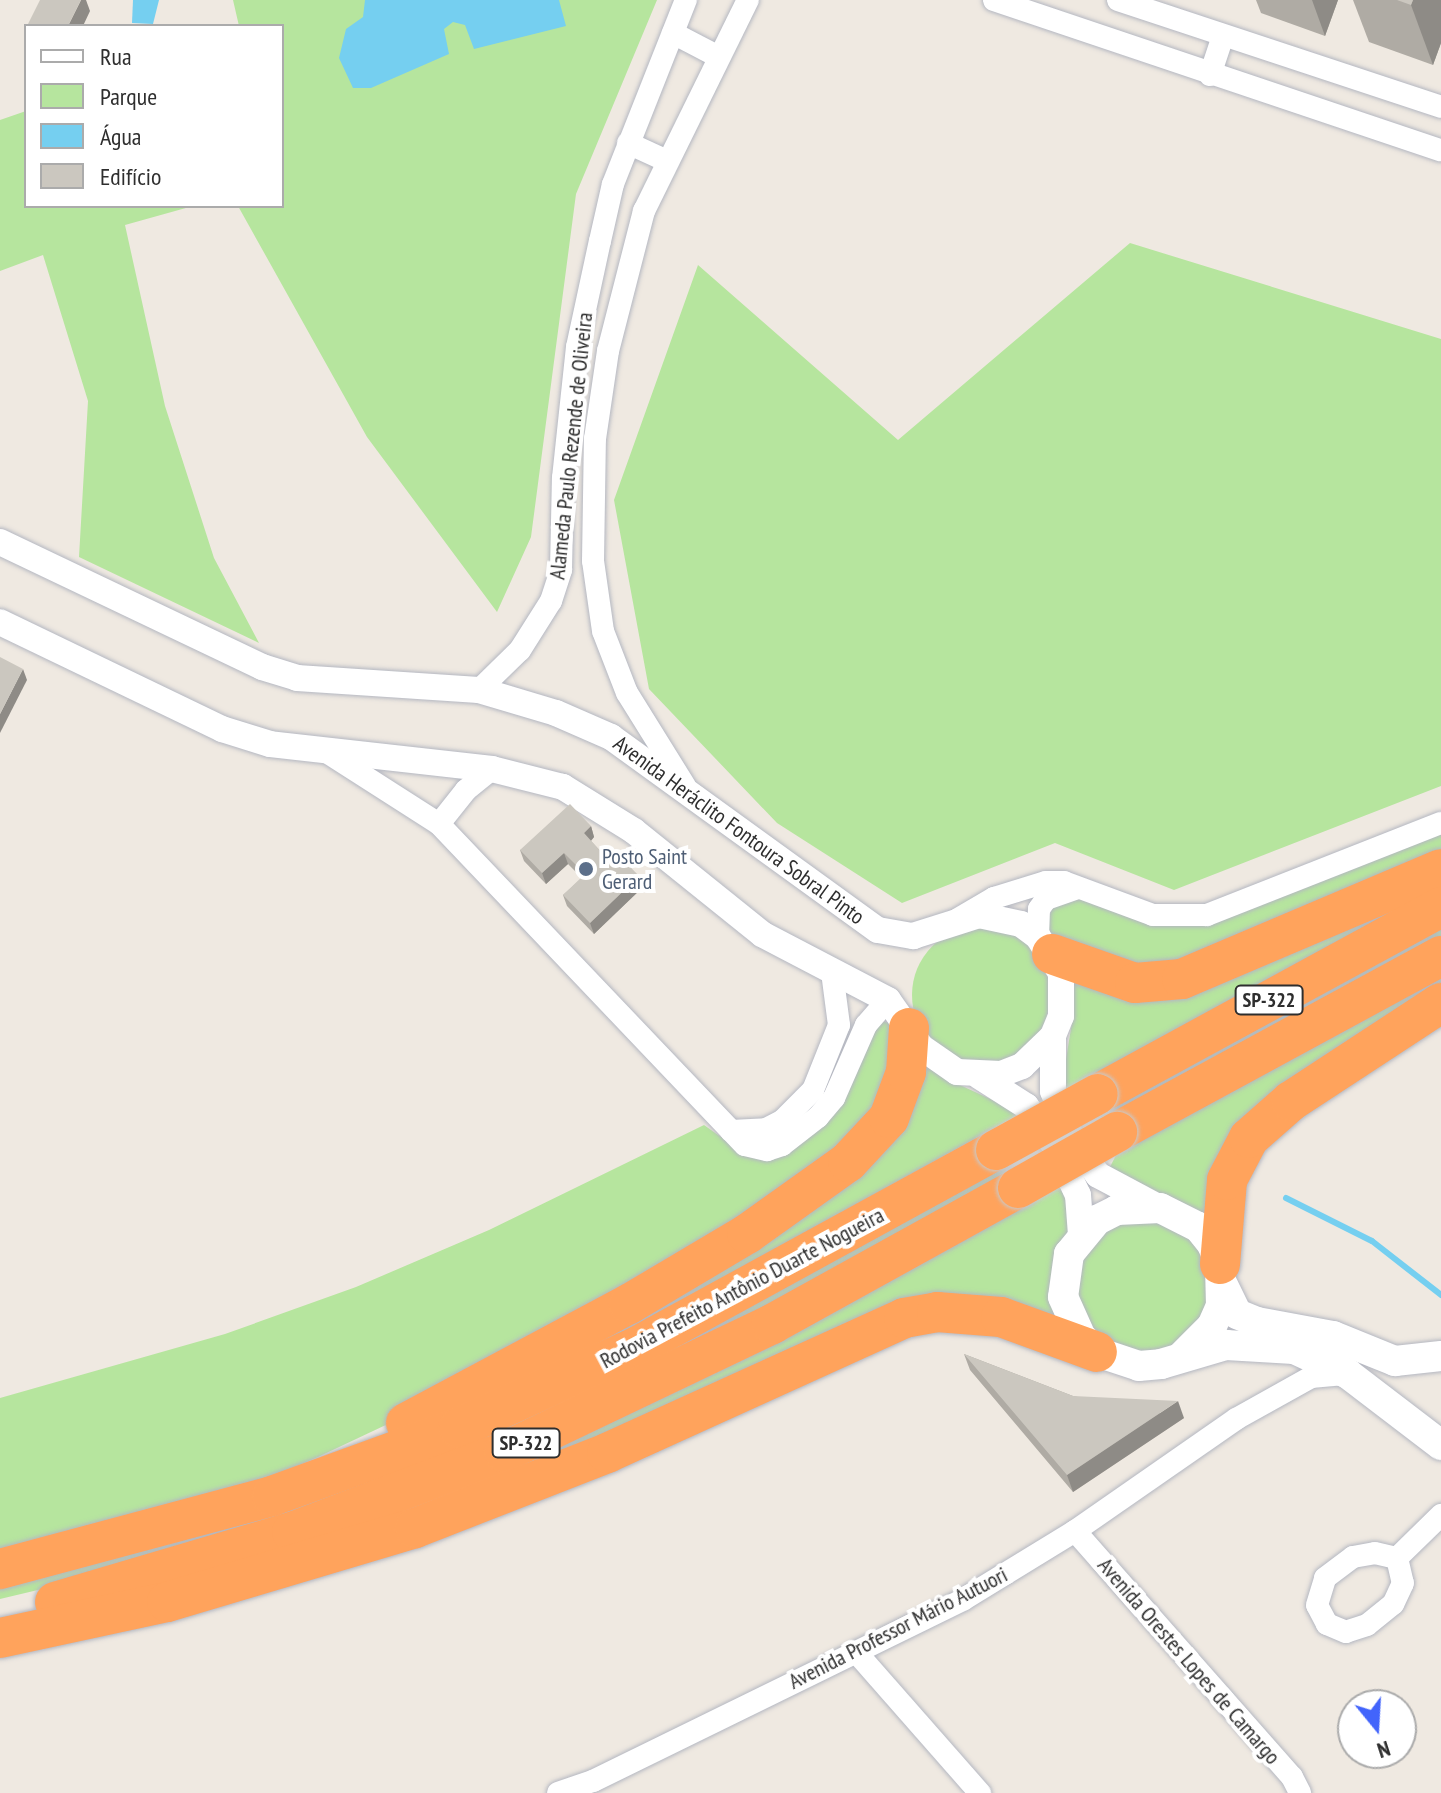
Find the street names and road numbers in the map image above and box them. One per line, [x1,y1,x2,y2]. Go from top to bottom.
street label: Alameda Paulo Rezende de Oliveira [544,311,598,581]
street label: Avenida Heráclito Fontoura Sobral Pinto [608,730,870,930]
road number: SP-322 [1233,984,1305,1016]
street label: Rodovia Prefeito Antônio Duarte Nogueira [595,1202,889,1374]
road number: SP-322 [490,1427,562,1459]
street label: Avenida Orestes Lopes de Camargo [1092,1552,1286,1770]
street label: Avenida Professor Mário Autuori [784,1561,1012,1695]

